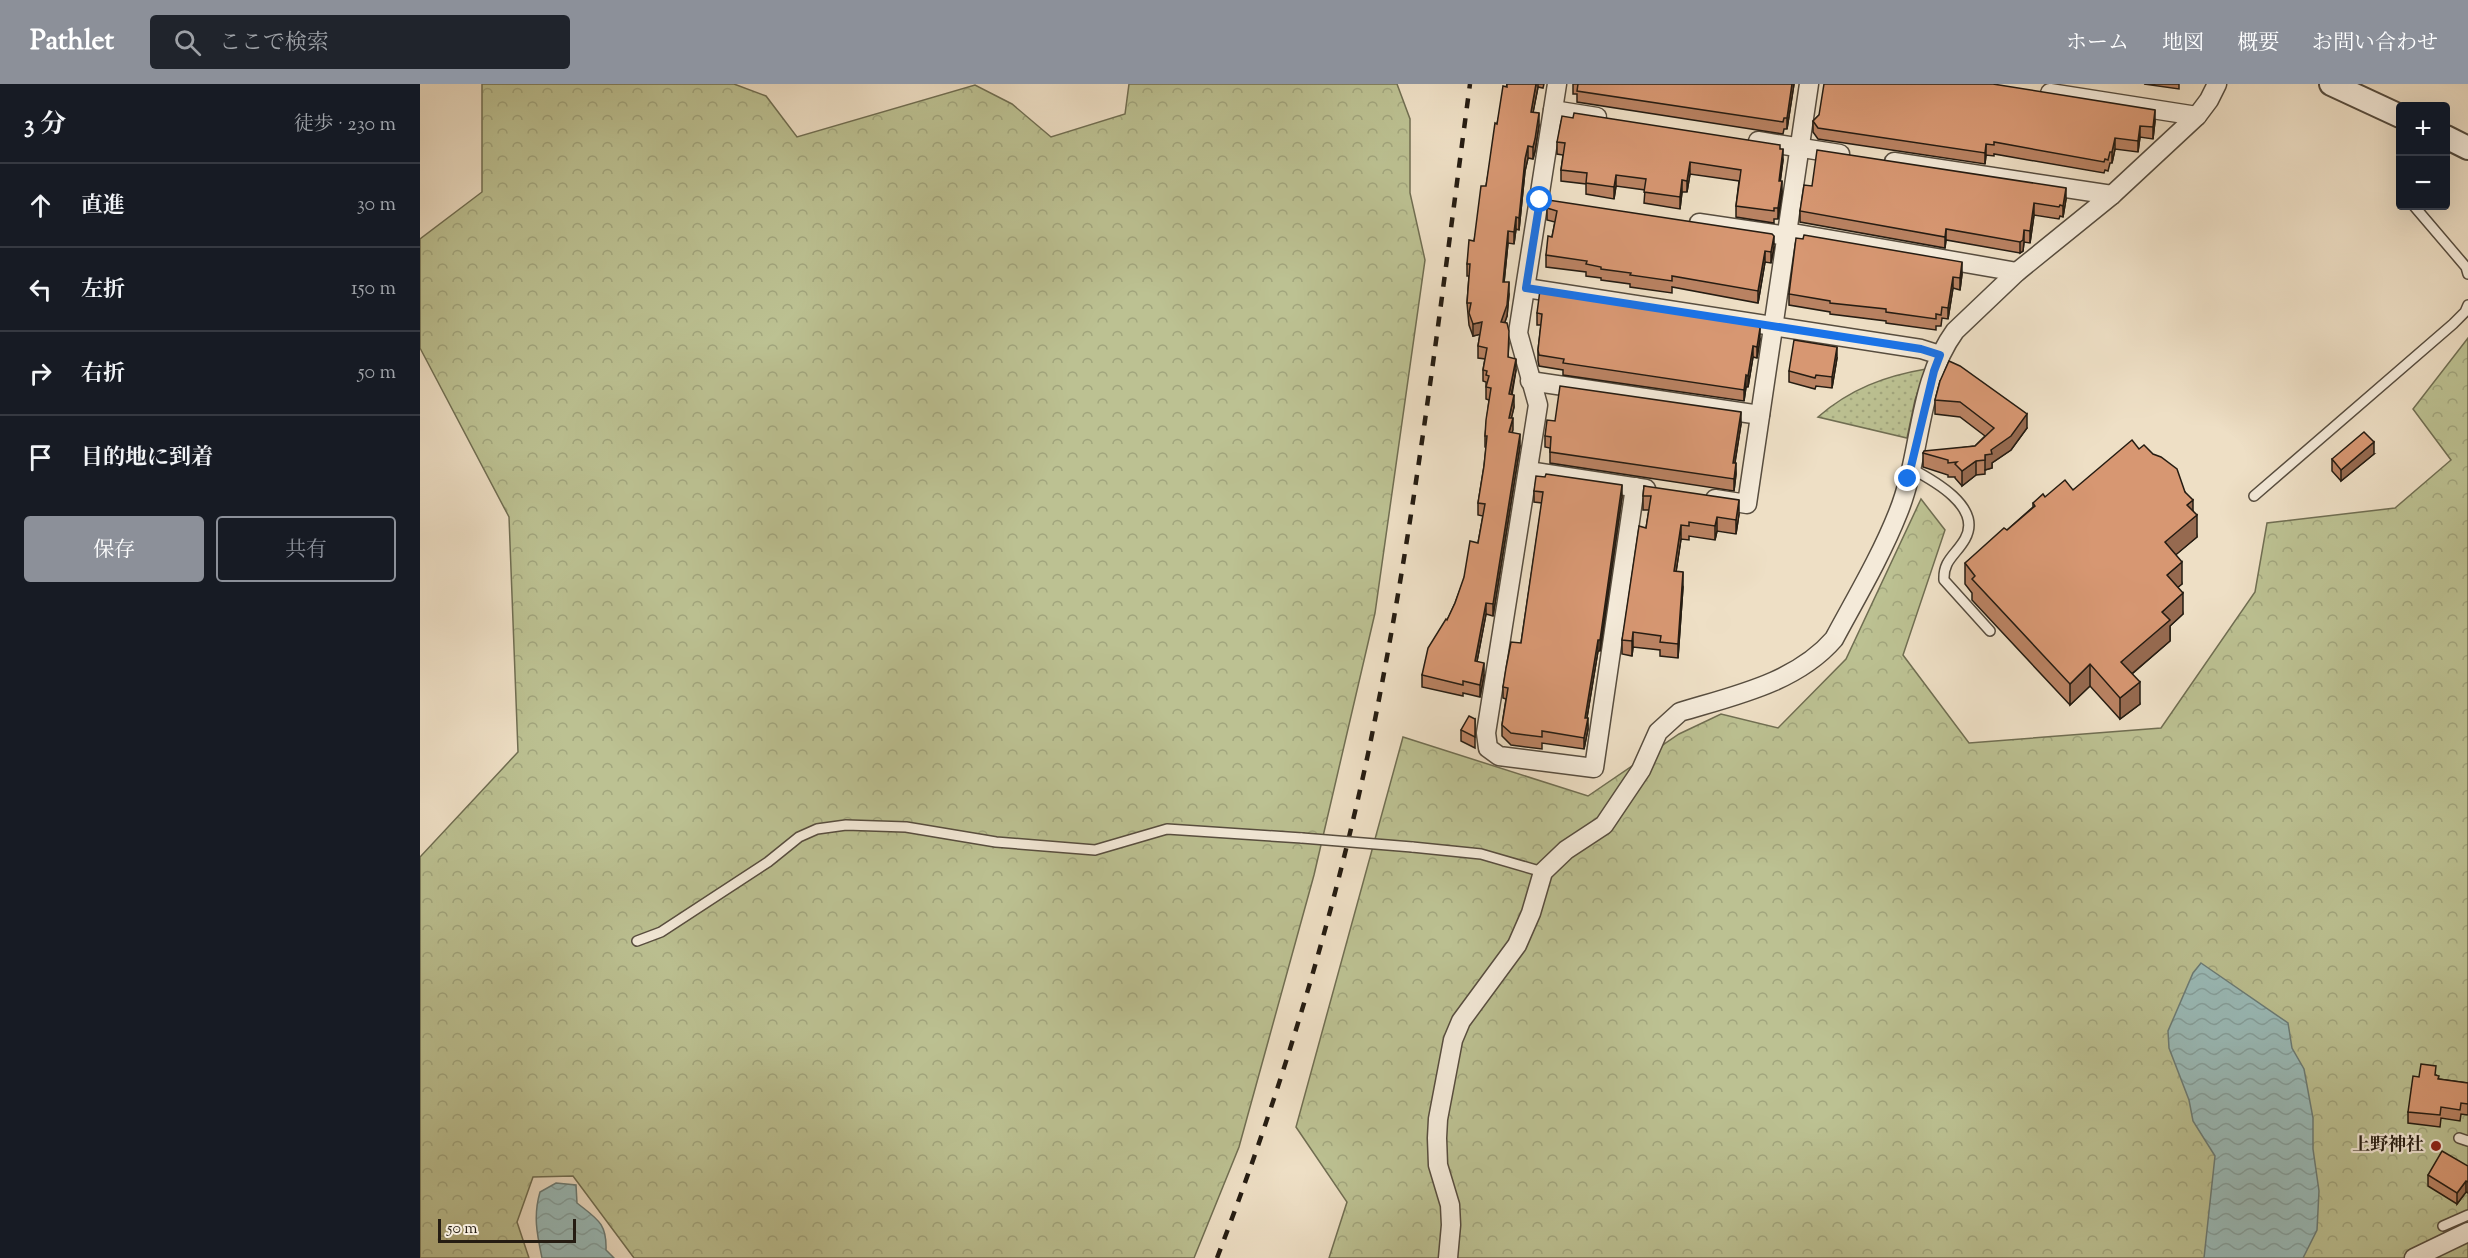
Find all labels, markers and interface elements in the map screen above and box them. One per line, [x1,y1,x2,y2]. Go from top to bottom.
search box [150,15,570,69]
text: Pathlet [30,22,114,62]
icon: search [171,26,204,59]
text: ここで検索 [219,28,329,60]
text: ホーム [2066,29,2129,59]
text: 地図 [2162,29,2204,59]
text: 概要 [2237,29,2279,59]
text: お問い合わせ [2312,29,2438,59]
map controls [2396,102,2450,210]
button: + [2396,102,2450,156]
text: 3 分 [24,107,66,144]
text: 徒歩 · 230 m [294,111,396,140]
button: − [2396,156,2450,210]
route start [1526,186,1552,212]
icon: ahead [24,189,57,222]
text: 直進 [81,191,125,223]
text: 30 m [357,191,396,220]
icon: left [24,273,57,306]
text: 左折 [81,275,125,307]
text: 150 m [351,275,396,304]
icon: right [24,357,57,390]
text: 右折 [81,359,125,391]
text: 50 m [358,359,396,388]
icon: arrive [24,441,57,474]
text: 目的地に到着 [81,443,213,475]
route end [1894,465,1920,491]
button: 保存 [24,516,204,582]
button: 共有 [216,516,396,582]
place label: 上野神社 [2352,1133,2424,1159]
marker: 上野神社 [2429,1139,2443,1153]
scale bar [438,1216,576,1244]
text: 50 m [447,1218,478,1241]

